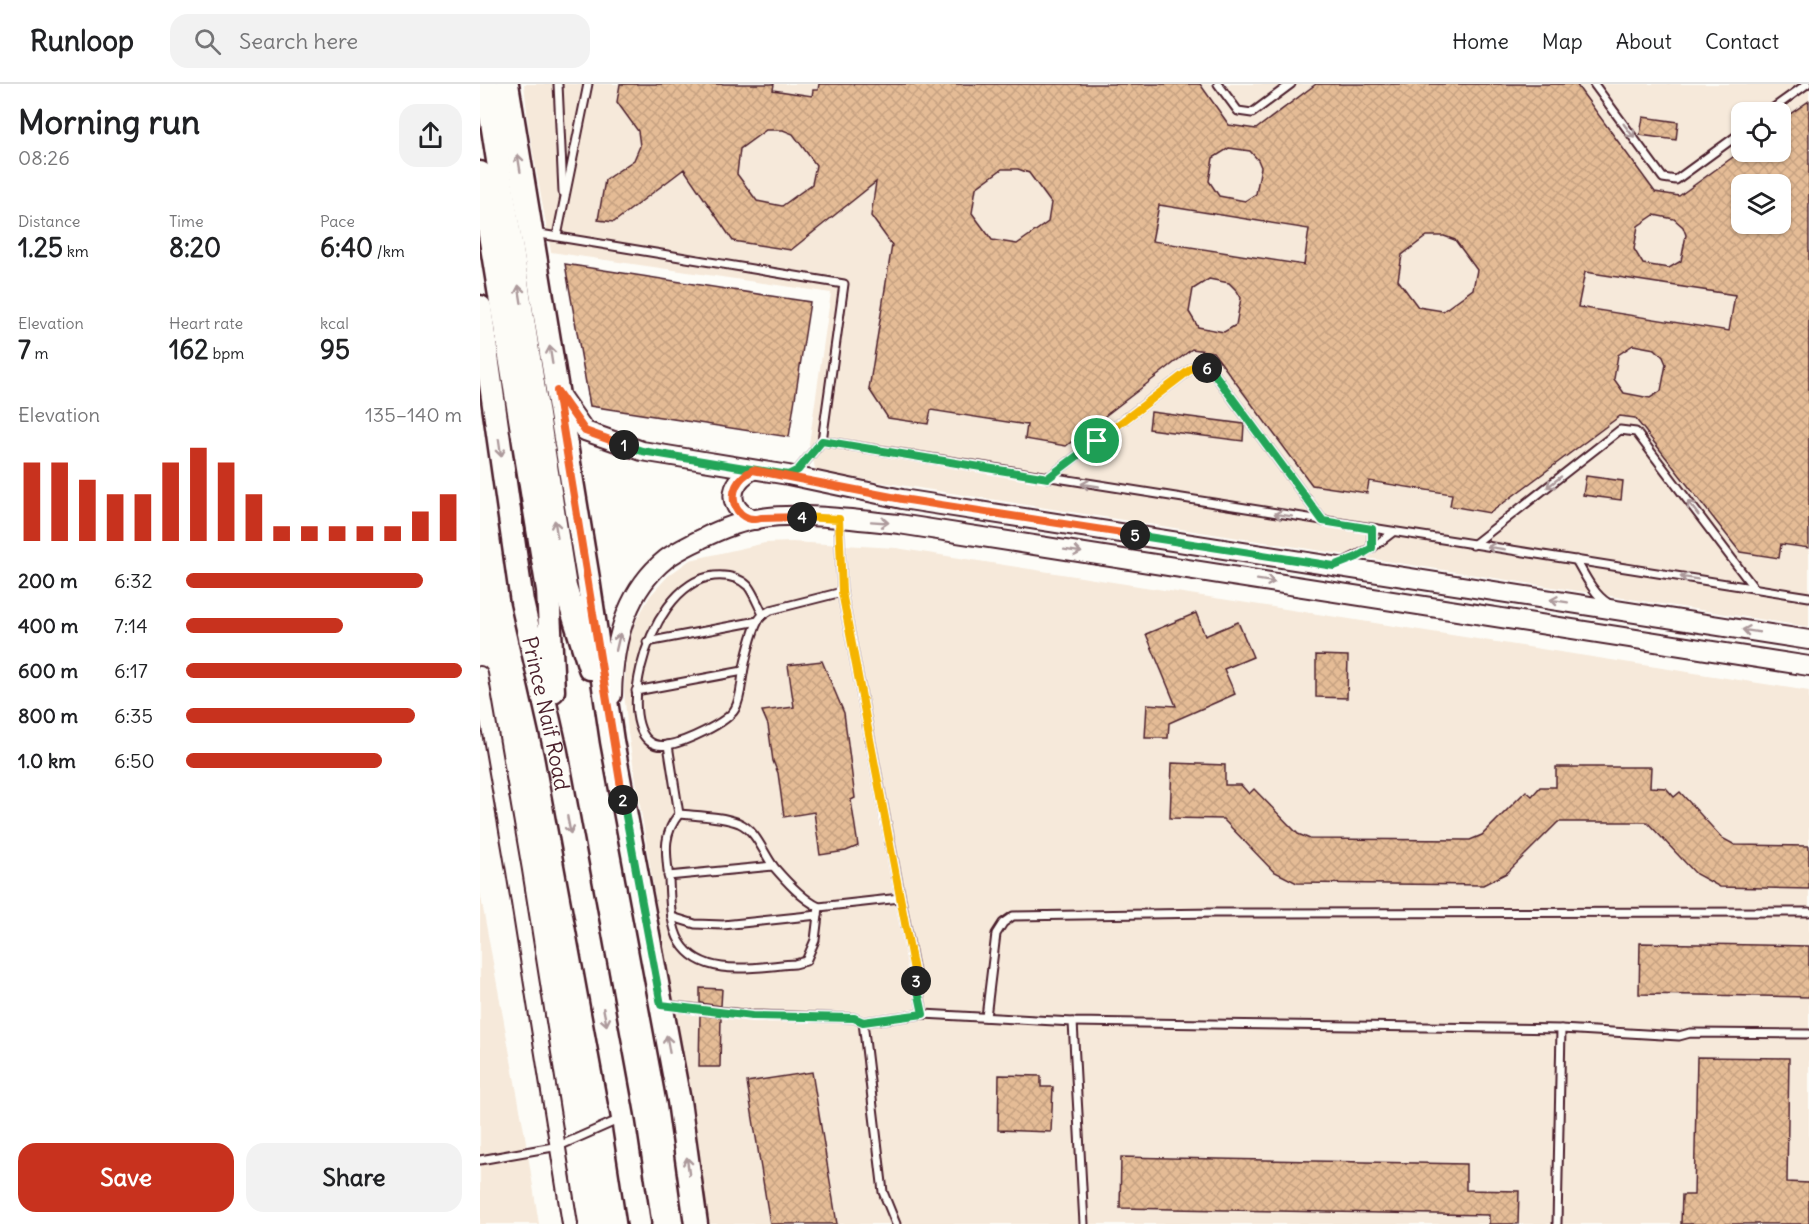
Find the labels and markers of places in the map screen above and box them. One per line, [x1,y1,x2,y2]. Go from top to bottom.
pin: 6 [1192,353,1222,383]
pin [1071,415,1122,466]
pin: 1 [609,430,639,460]
pin: 4 [787,502,817,532]
pin: 5 [1120,520,1150,550]
pin: 2 [608,785,638,815]
pin: 3 [901,966,931,996]

